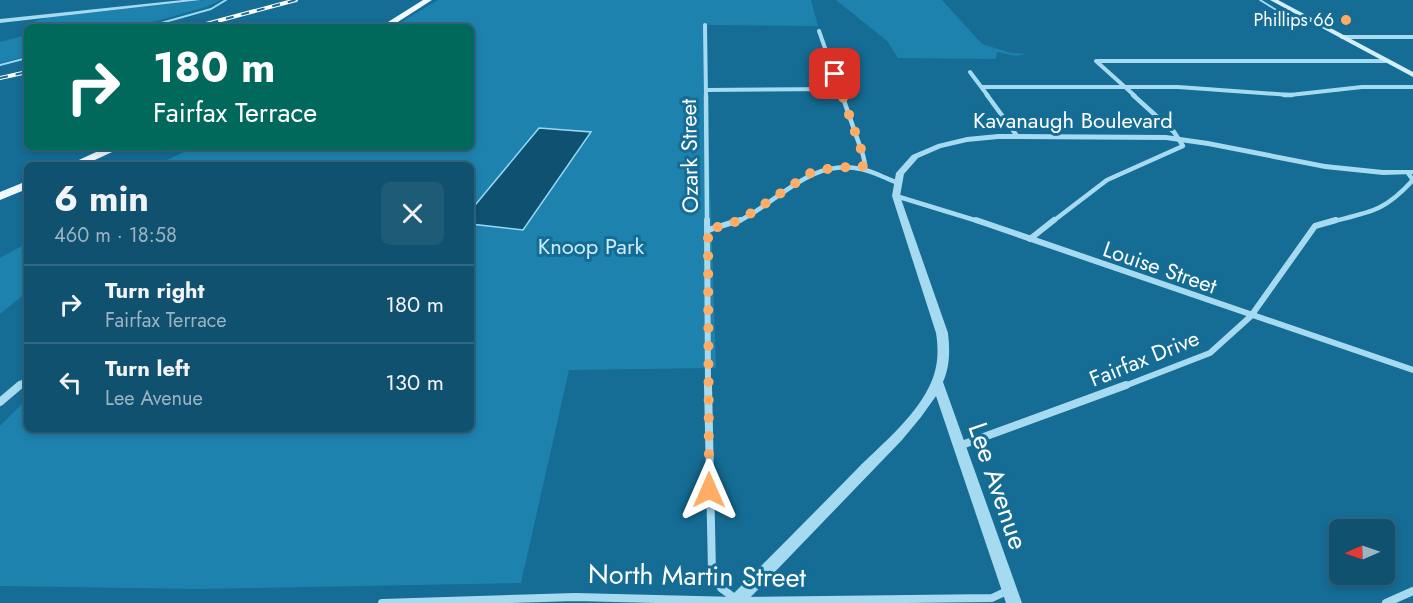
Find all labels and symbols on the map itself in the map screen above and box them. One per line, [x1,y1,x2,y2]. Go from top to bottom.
place label: Phillips 66 [1253,7,1334,33]
marker: Phillips 66 [1339,13,1353,27]
pin [809,48,860,99]
street label: Ozark Street [672,98,706,213]
street label: Kavanaugh Boulevard [973,104,1173,136]
park label: Knoop Park [538,230,644,262]
street label: Louise Street [1099,233,1222,302]
street label: Fairfax Drive [1084,321,1204,395]
street label: Lee Avenue [959,417,1038,555]
position arrow [677,458,741,522]
north arrow [1329,519,1395,585]
street label: North Martin Street [588,554,807,597]

